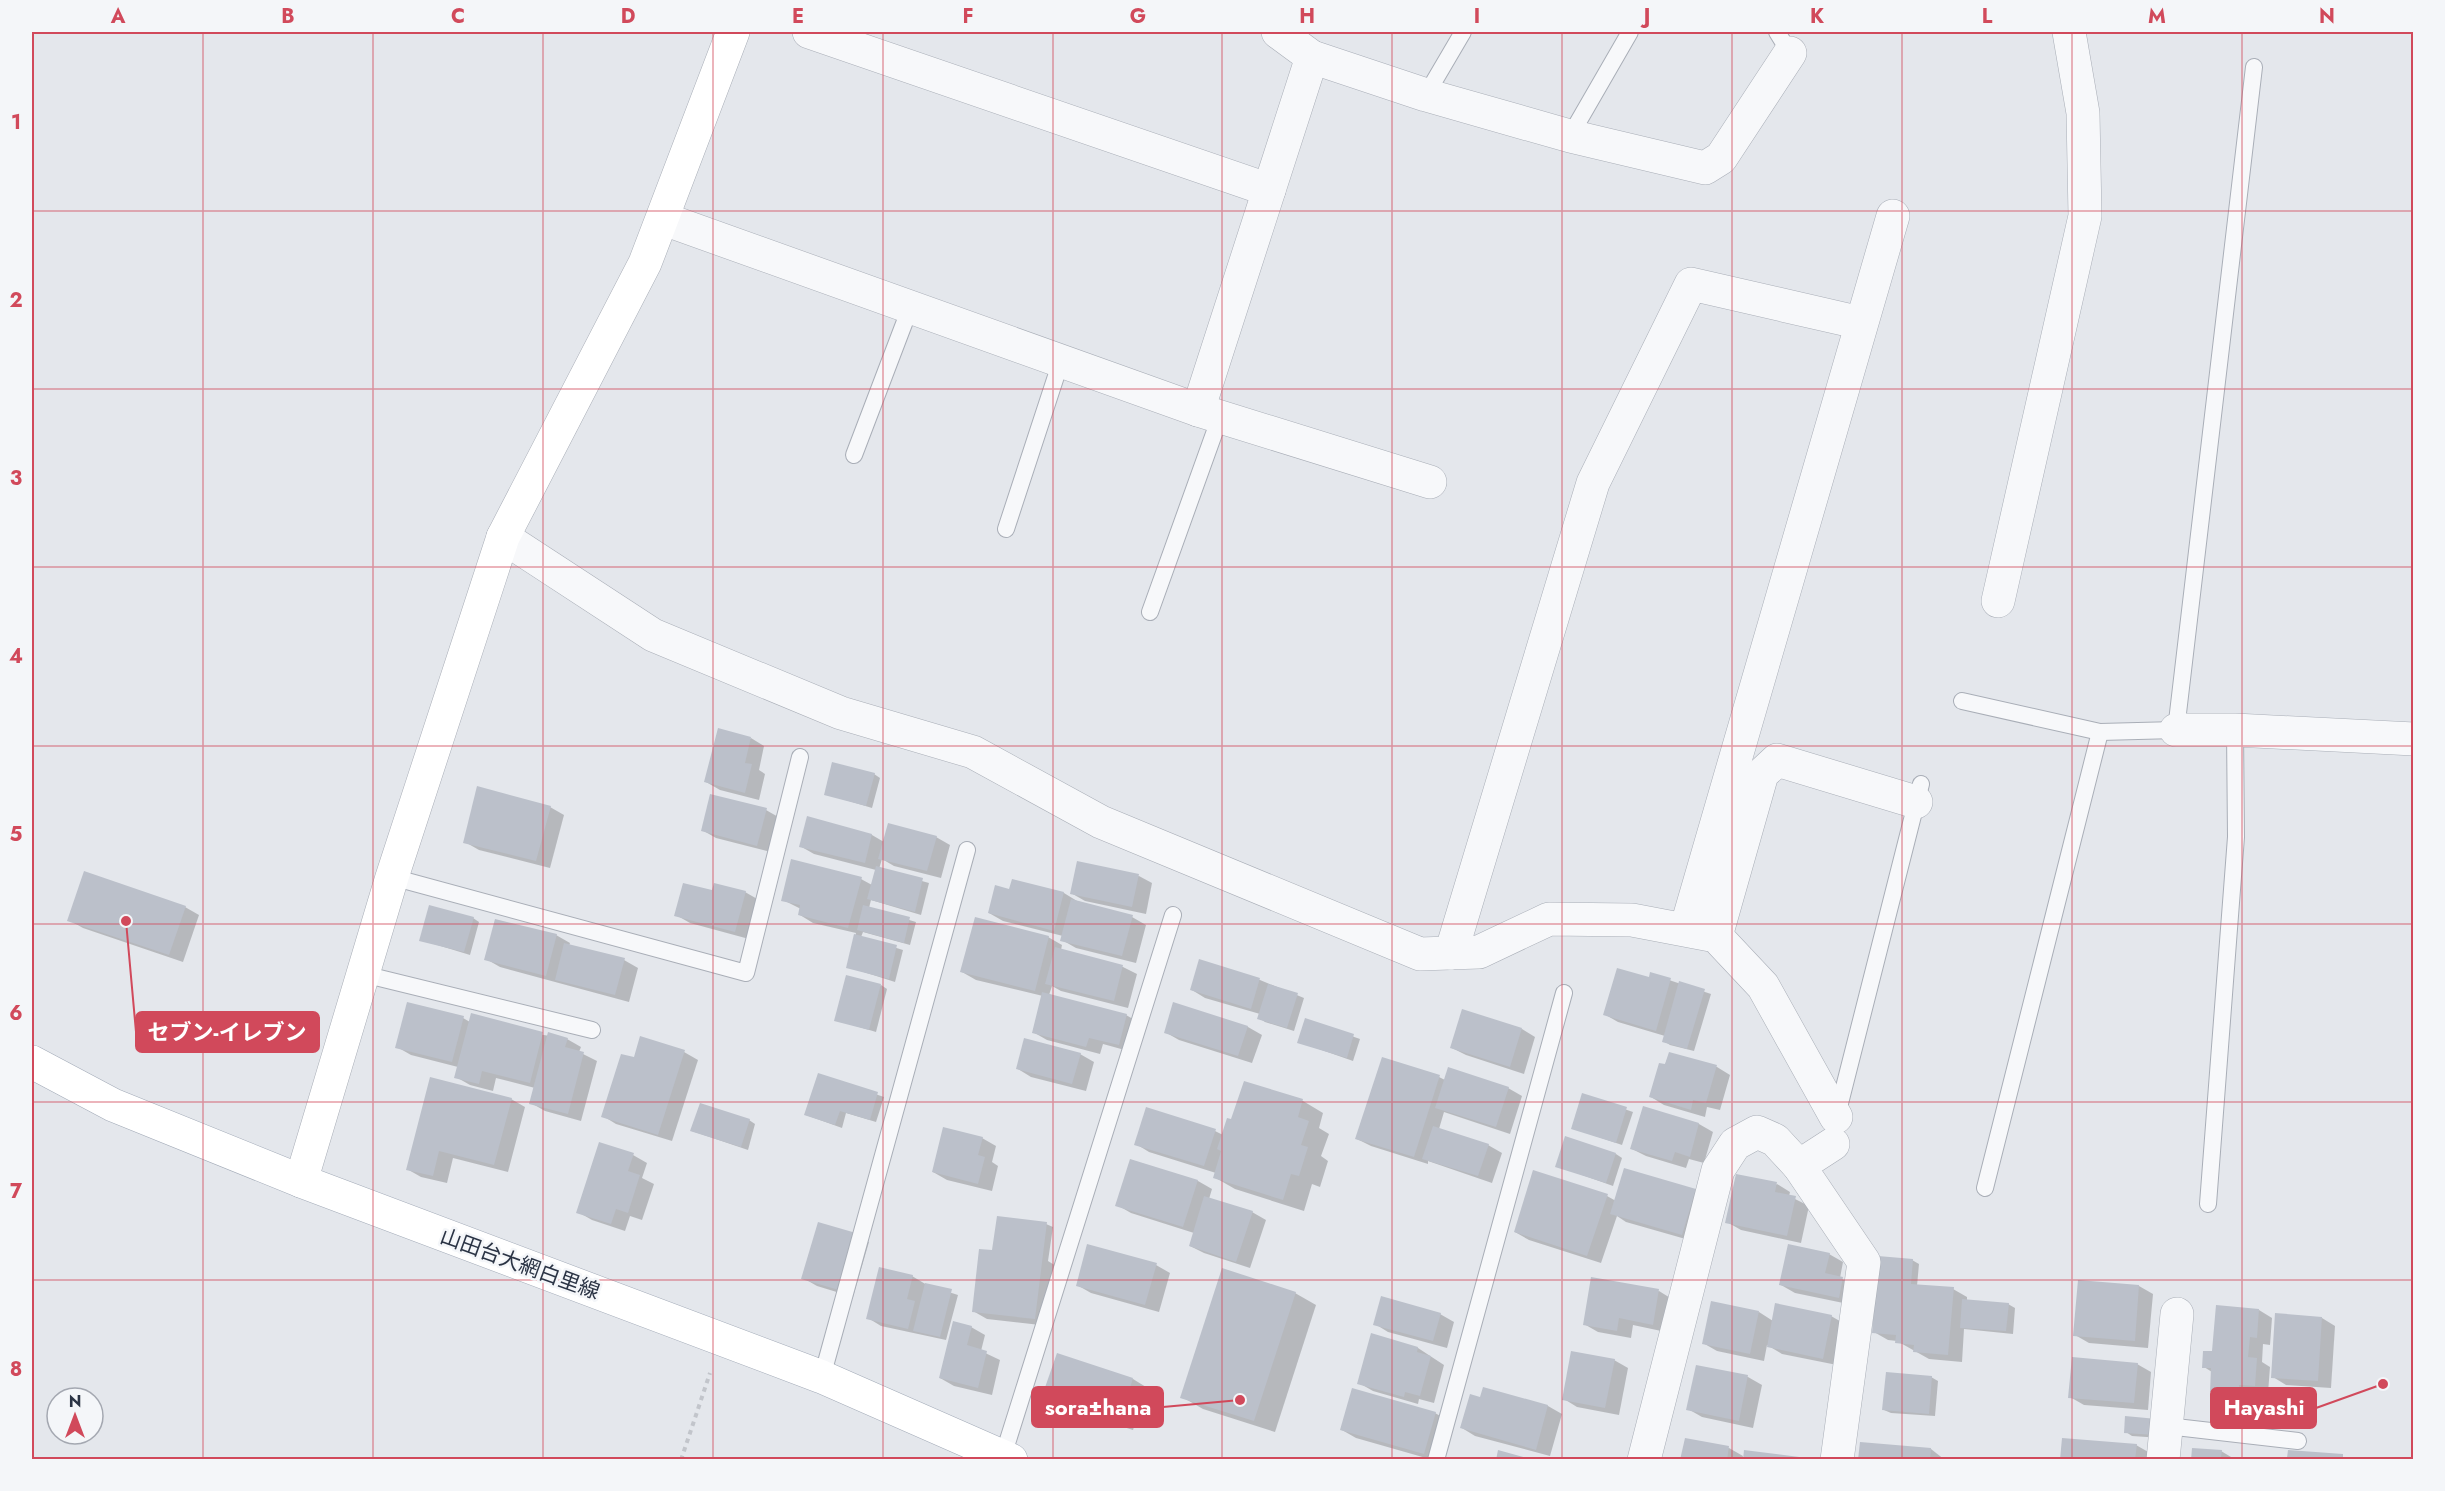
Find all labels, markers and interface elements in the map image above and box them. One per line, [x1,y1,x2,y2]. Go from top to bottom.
text: A [110,2,126,31]
text: B [281,2,295,31]
text: C [451,2,465,31]
text: D [621,2,635,31]
text: E [792,2,804,31]
text: F [962,2,974,31]
text: G [1130,2,1146,31]
text: H [1299,2,1315,31]
text: I [1474,2,1480,31]
text: J [1640,2,1650,31]
text: K [1810,2,1824,31]
text: L [1982,2,1993,31]
text: M [2148,2,2166,31]
text: N [2319,2,2335,31]
text: 1 [11,108,21,137]
text: 2 [9,286,23,315]
text: 3 [10,464,22,493]
text: 4 [9,642,23,671]
text: 5 [10,820,23,849]
text: 6 [9,999,23,1028]
callout: セブン-イレブン [136,1012,319,1052]
text: セブン-イレブン [148,1016,306,1048]
text: 7 [10,1177,23,1206]
street label: 山田台大網白里線 [436,1221,604,1307]
text: 8 [10,1355,22,1384]
north arrow [45,1386,105,1446]
callout: sora±hana [1032,1387,1163,1427]
callout: Hayashi [2211,1388,2316,1428]
text: N [69,1390,81,1413]
text: sora±hana [1045,1391,1151,1423]
text: Hayashi [2224,1391,2304,1423]

